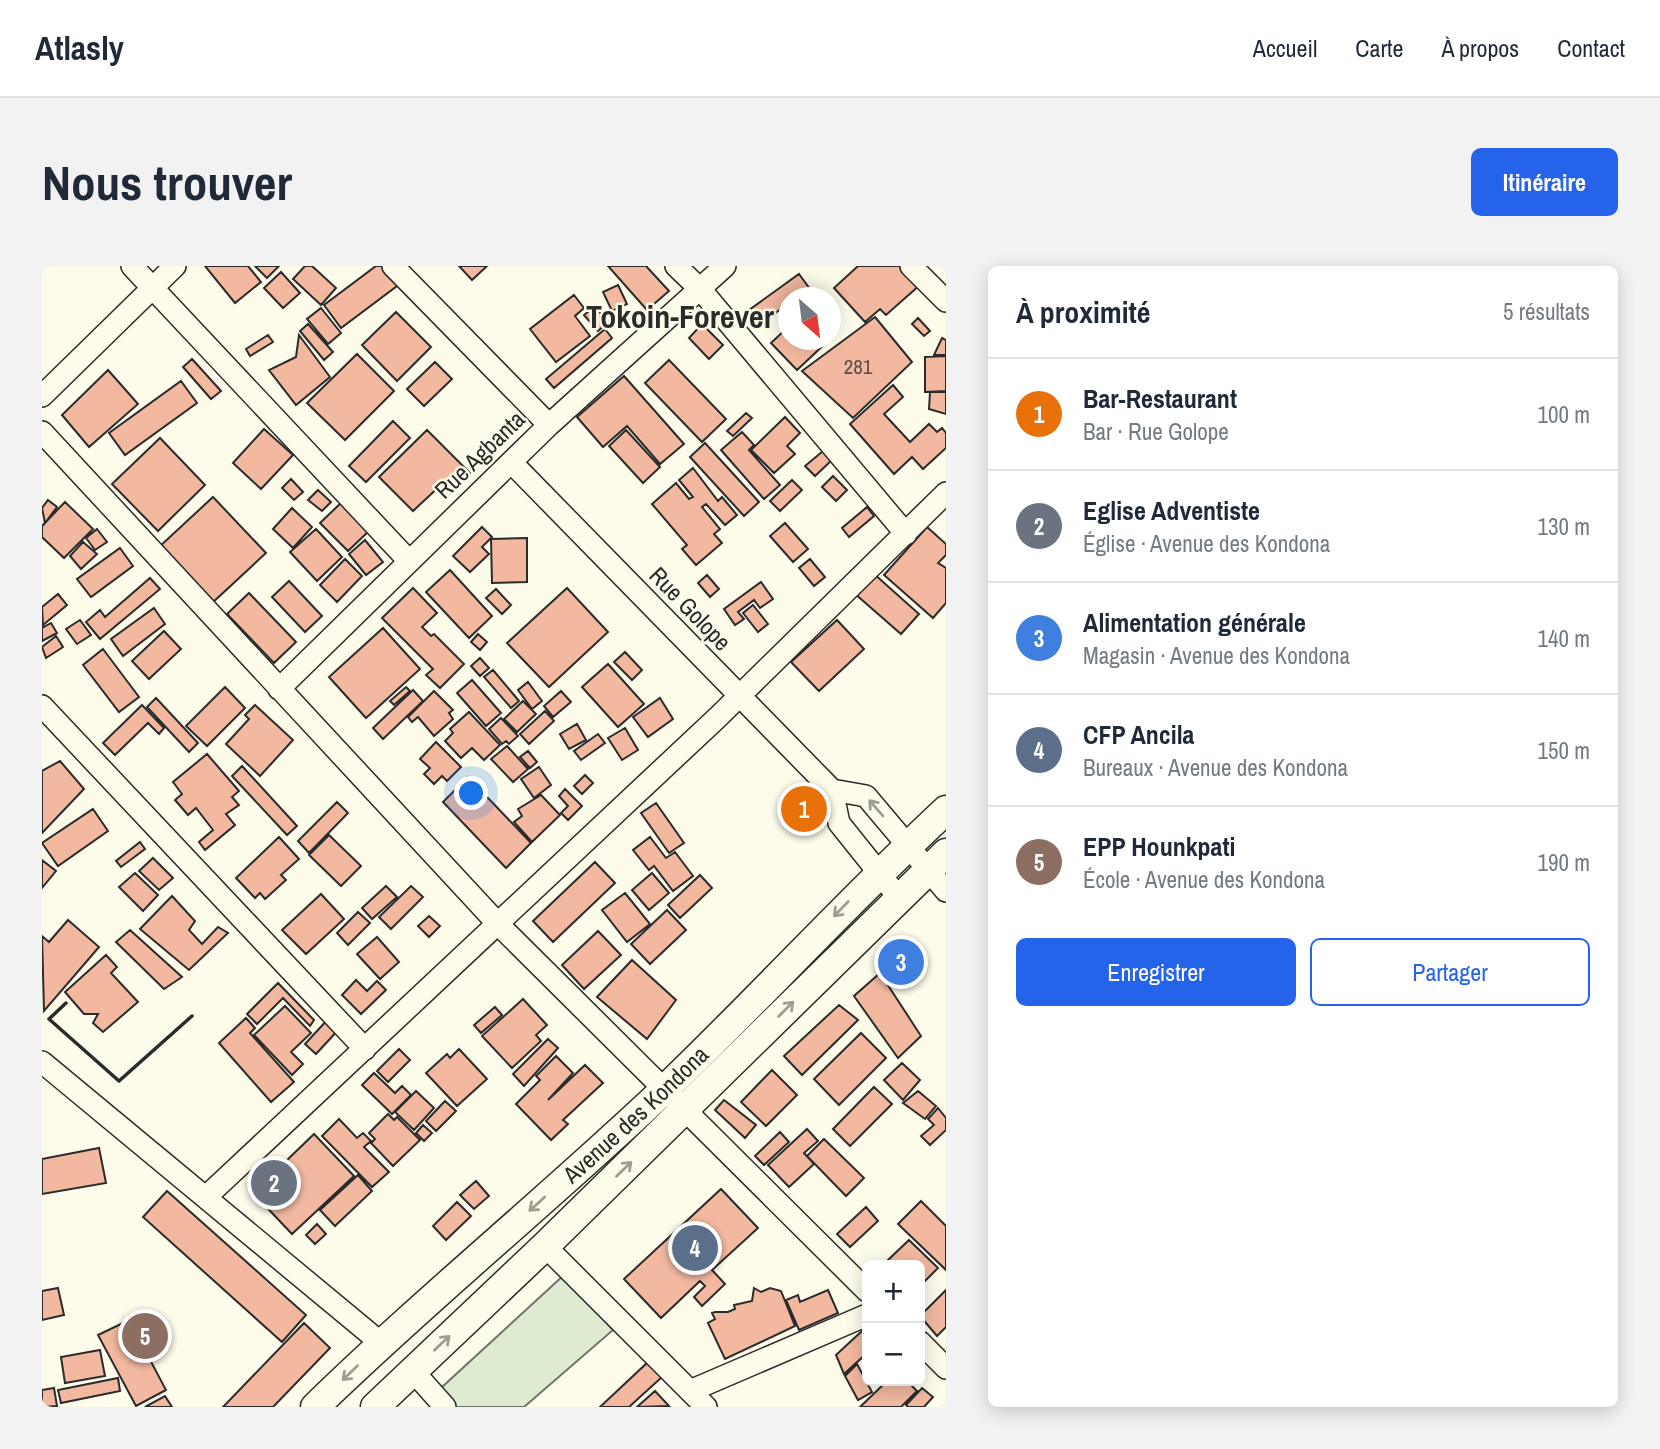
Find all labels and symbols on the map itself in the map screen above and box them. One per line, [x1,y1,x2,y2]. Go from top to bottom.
north arrow [778,287,841,350]
district label: Tokoin-Forever [586,295,775,338]
house number: 281 [844,352,873,381]
street label: Rue Agbanta [427,403,531,505]
street label: Rue Golope [643,559,739,657]
your location [454,776,488,810]
pin: 1 [781,783,827,835]
one-way arrow [868,799,884,817]
one-way arrow [833,901,850,918]
pin: 3 [878,936,924,988]
one-way arrow [778,1001,795,1018]
street label: Avenue des Kondona [555,1038,715,1191]
pin: 2 [251,1157,297,1209]
one-way arrow [615,1160,632,1177]
one-way arrow [529,1195,546,1212]
pin: 4 [672,1222,718,1274]
pin: 5 [122,1310,168,1362]
one-way arrow [433,1335,451,1351]
one-way arrow [342,1364,359,1381]

